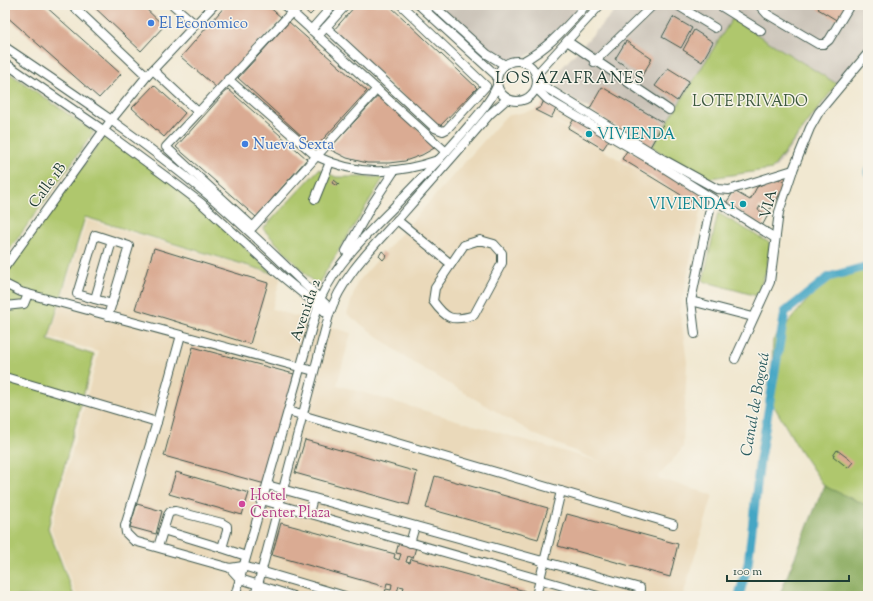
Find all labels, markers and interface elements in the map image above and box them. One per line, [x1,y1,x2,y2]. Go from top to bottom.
place label: El Economico [159,14,248,35]
marker: El Economico [146,18,156,28]
district label: LOS AZAFRANES [495,68,645,91]
park label: LOTE PRIVADO [692,92,808,113]
place label: VIVIENDA [597,125,675,146]
marker: VIVIENDA [584,129,594,139]
place label: Nueva Sexta [253,135,334,156]
marker: Nueva Sexta [240,139,250,149]
street label: Calle 1B [25,158,72,213]
street label: VIA [756,188,783,221]
place label: VIVIENDA 1 [648,195,735,216]
marker: VIVIENDA 1 [738,199,748,209]
street label: Avenida 2 [286,277,327,344]
water label: Canal de Bogotá [736,351,777,458]
place label: Hotel Center Plaza [250,486,331,524]
marker: Hotel Center Plaza [237,499,247,509]
scale bar [727,557,849,583]
text: 100 m [733,563,762,581]

